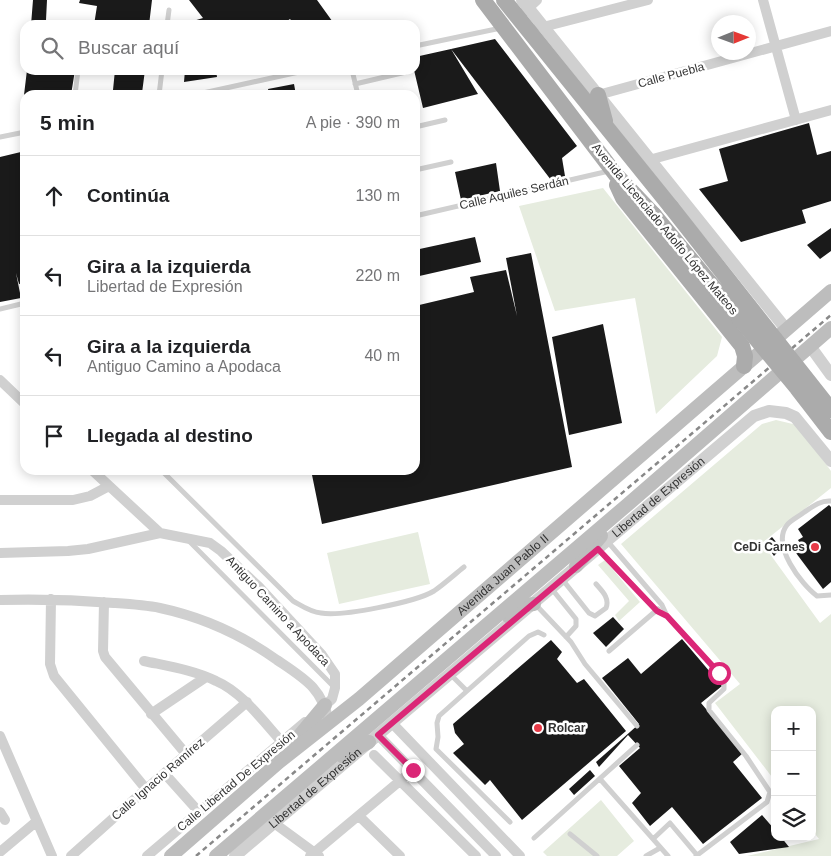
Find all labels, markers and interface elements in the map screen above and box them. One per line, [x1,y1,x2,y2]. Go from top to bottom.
north arrow [711,15,756,60]
search box [20,20,420,75]
icon: search [38,34,66,62]
text: Buscar aquí [78,37,179,58]
street label: Calle Puebla [636,59,706,91]
text: 5 min [40,111,95,134]
text: A pie · 390 m [306,114,400,131]
street label: Avenida Licenciado Adolfo López Mateos [589,141,741,317]
street label: Calle Aquiles Serdán [458,174,570,212]
icon: ahead [40,182,68,210]
text: Continúa [87,185,169,206]
text: 130 m [356,187,400,204]
text: Gira a la izquierda [87,256,251,277]
icon: left [40,262,68,290]
text: 220 m [356,267,400,284]
text: Libertad de Expresión [87,278,243,295]
text: Gira a la izquierda [87,336,251,357]
icon: left [40,342,68,370]
text: 40 m [364,347,400,364]
text: Antiguo Camino a Apodaca [87,358,281,375]
icon: arrive [40,422,68,450]
text: Llegada al destino [87,425,253,446]
street label: Libertad de Expresión [609,454,707,540]
street label: Avenida Juan Pablo II [454,531,551,618]
place label: CeDi Carnes [734,540,805,554]
marker: CeDi Carnes [809,541,821,553]
street label: Antiguo Camino a Apodaca [223,553,333,669]
route start [708,662,731,685]
map controls [771,706,816,841]
button: + [771,706,816,751]
place label: Rolcar [548,721,586,735]
marker: Rolcar [532,722,544,734]
street label: Calle Libertad De Expresión [174,728,298,834]
street label: Calle Ignacio Ramírez [109,735,207,823]
street label: Libertad de Expresión [266,745,364,831]
button: − [771,751,816,796]
route end [402,759,425,782]
button: layers [771,796,816,841]

